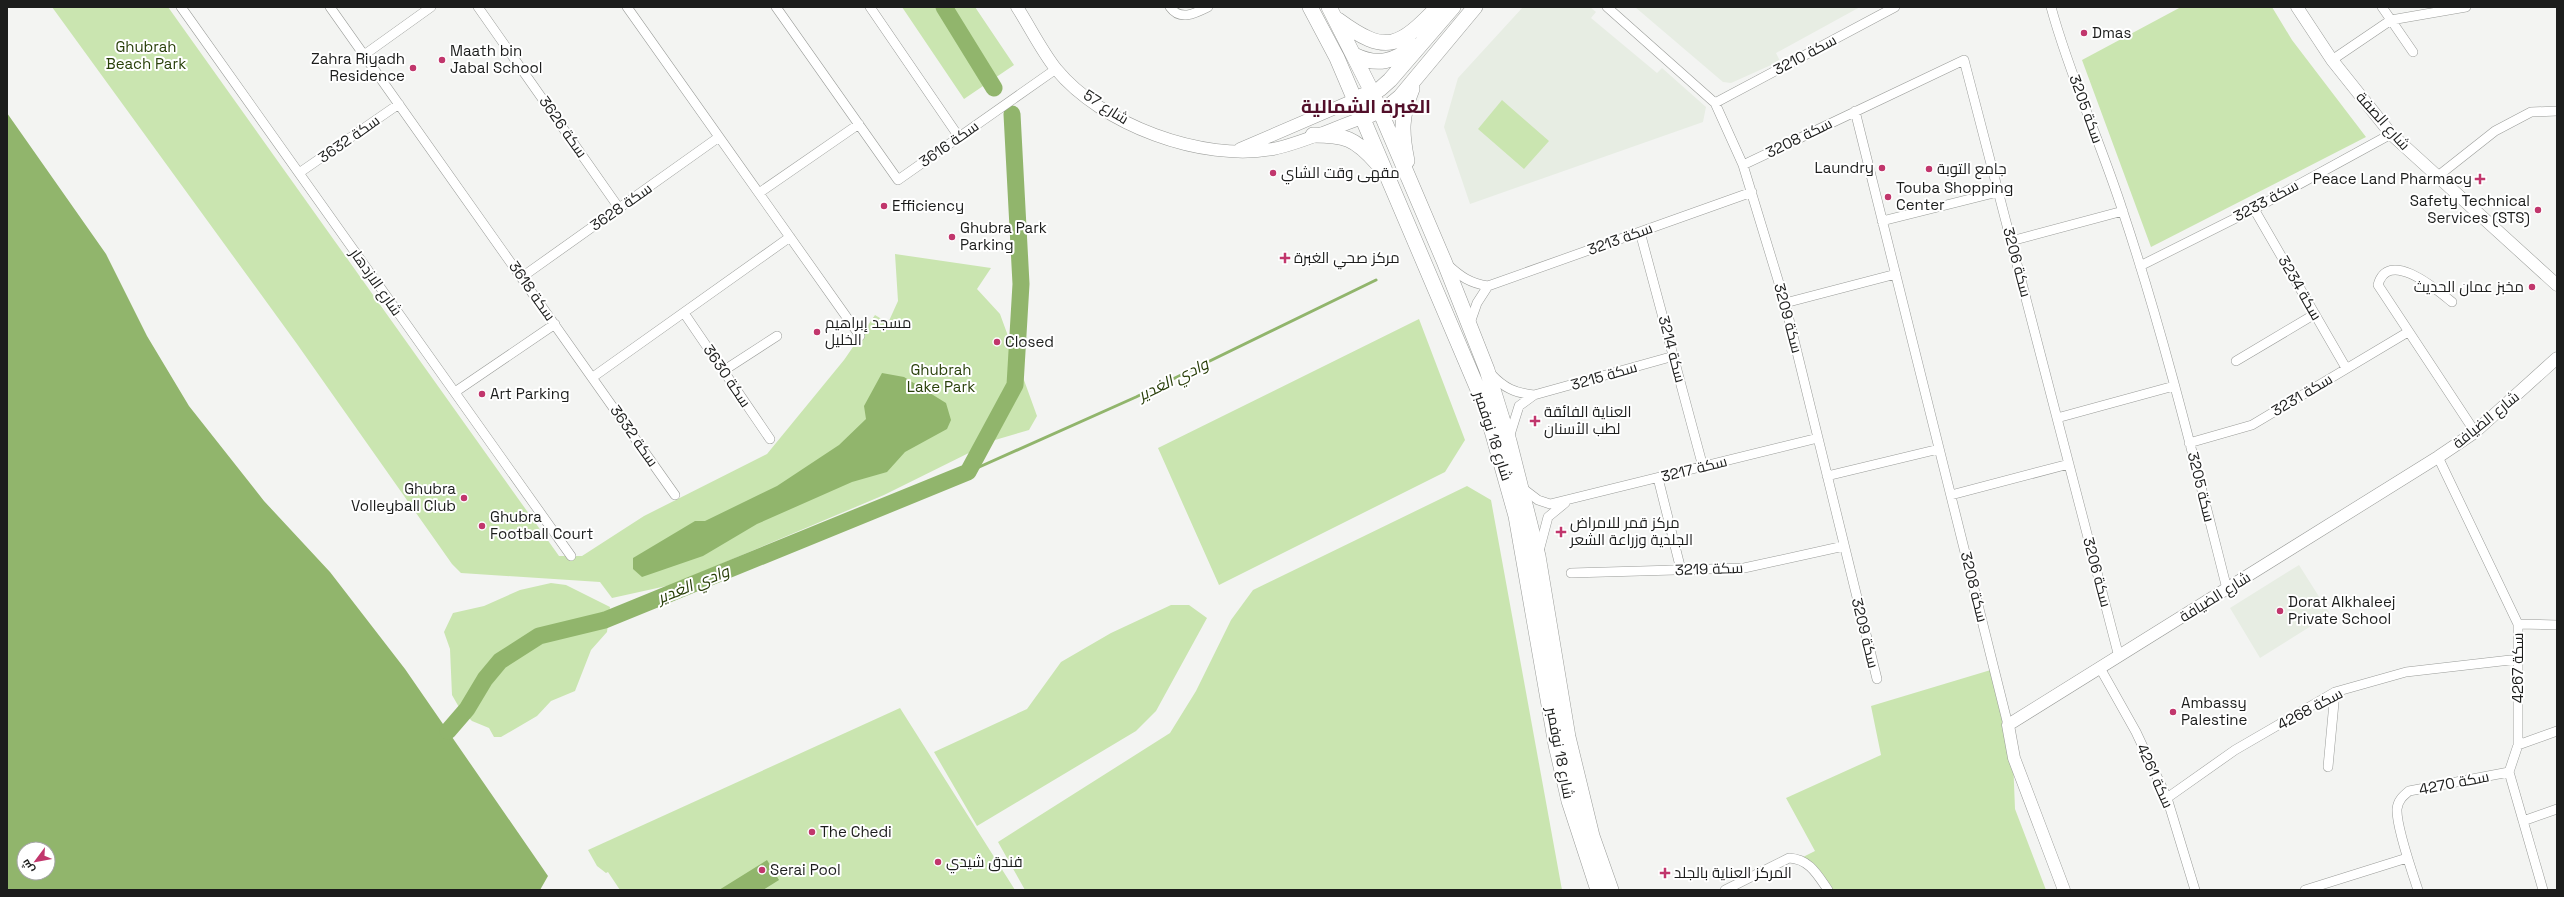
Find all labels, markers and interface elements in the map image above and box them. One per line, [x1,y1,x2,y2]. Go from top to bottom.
place label: Dmas [2092,23,2131,42]
marker: Dmas [2079,28,2089,38]
street label: سكة 3210 [1770,30,1840,79]
park label: Ghubrah Beach Park [106,37,186,73]
place label: Maath bin Jabal School [450,41,543,77]
place label: Zahra Riyadh Residence [311,49,405,85]
marker: Maath bin Jabal School [437,55,447,65]
marker: Zahra Riyadh Residence [408,63,418,73]
street label: سكة 3205 [2065,72,2108,146]
street label: شارع 57 [1079,85,1132,130]
street label: شارع الصفة [2351,88,2415,155]
street label: سكة 3626 [535,92,592,161]
district label: الغبرة الشمالية [1301,94,1431,119]
street label: سكة 3632 [314,110,383,167]
street label: سكة 3208 [1762,113,1835,162]
street label: سكة 3616 [915,116,982,171]
place label: Laundry [1815,158,1874,177]
place label: جامع التوبة [1937,159,2007,180]
place label: مقهى وقت الشاي [1281,163,1400,185]
marker: Laundry [1877,163,1887,173]
marker: جامع التوبة [1924,164,1934,174]
marker: مقهى وقت الشاي [1268,168,1278,178]
place label: Peace Land Pharmacy [2313,169,2472,188]
marker: Peace Land Pharmacy [2475,174,2485,184]
street label: سكة 3233 [2230,176,2302,226]
street label: سكة 3628 [586,178,655,235]
place label: Touba Shopping Center [1896,178,2013,214]
place label: Safety Technical Services (STS) [2410,191,2530,228]
marker: Touba Shopping Center [1883,192,1893,202]
place label: Efficiency [892,196,964,215]
marker: Efficiency [879,201,889,211]
marker: Safety Technical Services (STS) [2533,205,2543,215]
place label: Ghubra Park Parking [960,218,1047,254]
street label: سكة 3213 [1585,218,1655,259]
street label: سكة 3206 [1999,225,2036,299]
marker: Ghubra Park Parking [947,232,957,242]
street label: شارع الازدهار [344,243,407,320]
place label: مركز صحي الغبرة [1294,248,1400,270]
marker: مركز صحي الغبرة [1279,252,1291,264]
street label: سكة 3234 [2274,252,2326,323]
street label: سكة 3618 [505,257,560,324]
place label: مخبز عمان الحديث [2414,277,2524,297]
street label: سكة 3209 [1770,281,1807,355]
marker: مخبز عمان الحديث [2527,282,2537,292]
place label: مسجد إبراهيم الخليل [825,313,911,350]
street label: سكة 3214 [1654,313,1691,384]
marker: مسجد إبراهيم الخليل [812,327,822,337]
place label: Closed [1005,332,1054,351]
marker: Closed [992,337,1002,347]
street label: سكة 3630 [699,341,755,411]
water label: وادي الغدير [1133,353,1214,408]
street label: سكة 3215 [1568,357,1639,394]
park label: Ghubrah Lake Park [907,360,975,396]
street label: سكة 3231 [2268,369,2336,420]
place label: Art Parking [490,384,570,403]
street label: شارع الضيافة [2448,387,2524,454]
street label: شارع 18 نوفمبر [1468,388,1517,484]
marker: Art Parking [477,389,487,399]
street label: سكة 3632 [606,401,663,470]
place label: العناية الفائقة لطب الأسنان [1544,402,1632,439]
marker: العناية الفائقة لطب الأسنان [1529,415,1541,427]
street label: سكة 3205 [2184,450,2219,524]
street label: سكة 3217 [1659,451,1729,486]
place label: Ghubra Volleyball Club [351,479,456,515]
marker: Ghubra Volleyball Club [459,493,469,503]
place label: Ghubra Football Court [490,507,593,543]
place label: مركز قمر للامراض الجلدية وزراعة الشعر [1569,513,1693,549]
marker: Ghubra Football Court [477,521,487,531]
marker: مركز قمر للامراض الجلدية وزراعة الشعر [1555,526,1567,538]
street label: سكة 3206 [2079,535,2116,609]
street label: سكة 3208 [1957,550,1992,624]
street label: سكة 3219 [1674,558,1743,579]
water label: وادي الغدير [652,560,734,611]
street label: شارع الضيافة [2176,567,2255,628]
place label: Dorat Alkhaleej Private School [2288,592,2395,628]
street label: سكة 3209 [1848,596,1883,670]
marker: Dorat Alkhaleej Private School [2275,606,2285,616]
street label: سكة 4267 [2508,633,2527,703]
street label: سكة 4268 [2274,683,2346,734]
place label: Ambassy Palestine [2181,693,2248,729]
street label: شارع 18 نوفمبر [1540,704,1579,801]
marker: Ambassy Palestine [2168,707,2178,717]
street label: سكة 4261 [2133,741,2178,811]
street label: سكة 4270 [2417,766,2491,799]
place label: The Chedi [820,822,892,841]
marker: The Chedi [807,827,817,837]
north arrow [16,841,56,881]
place label: فندق شيدي [946,852,1023,874]
text: ش [18,857,37,876]
marker: فندق شيدي [933,857,943,867]
place label: Serai Pool [770,860,841,879]
place label: المركز العناية بالجلد [1674,863,1792,882]
marker: Serai Pool [757,865,767,875]
marker: المركز العناية بالجلد [1659,867,1671,879]

